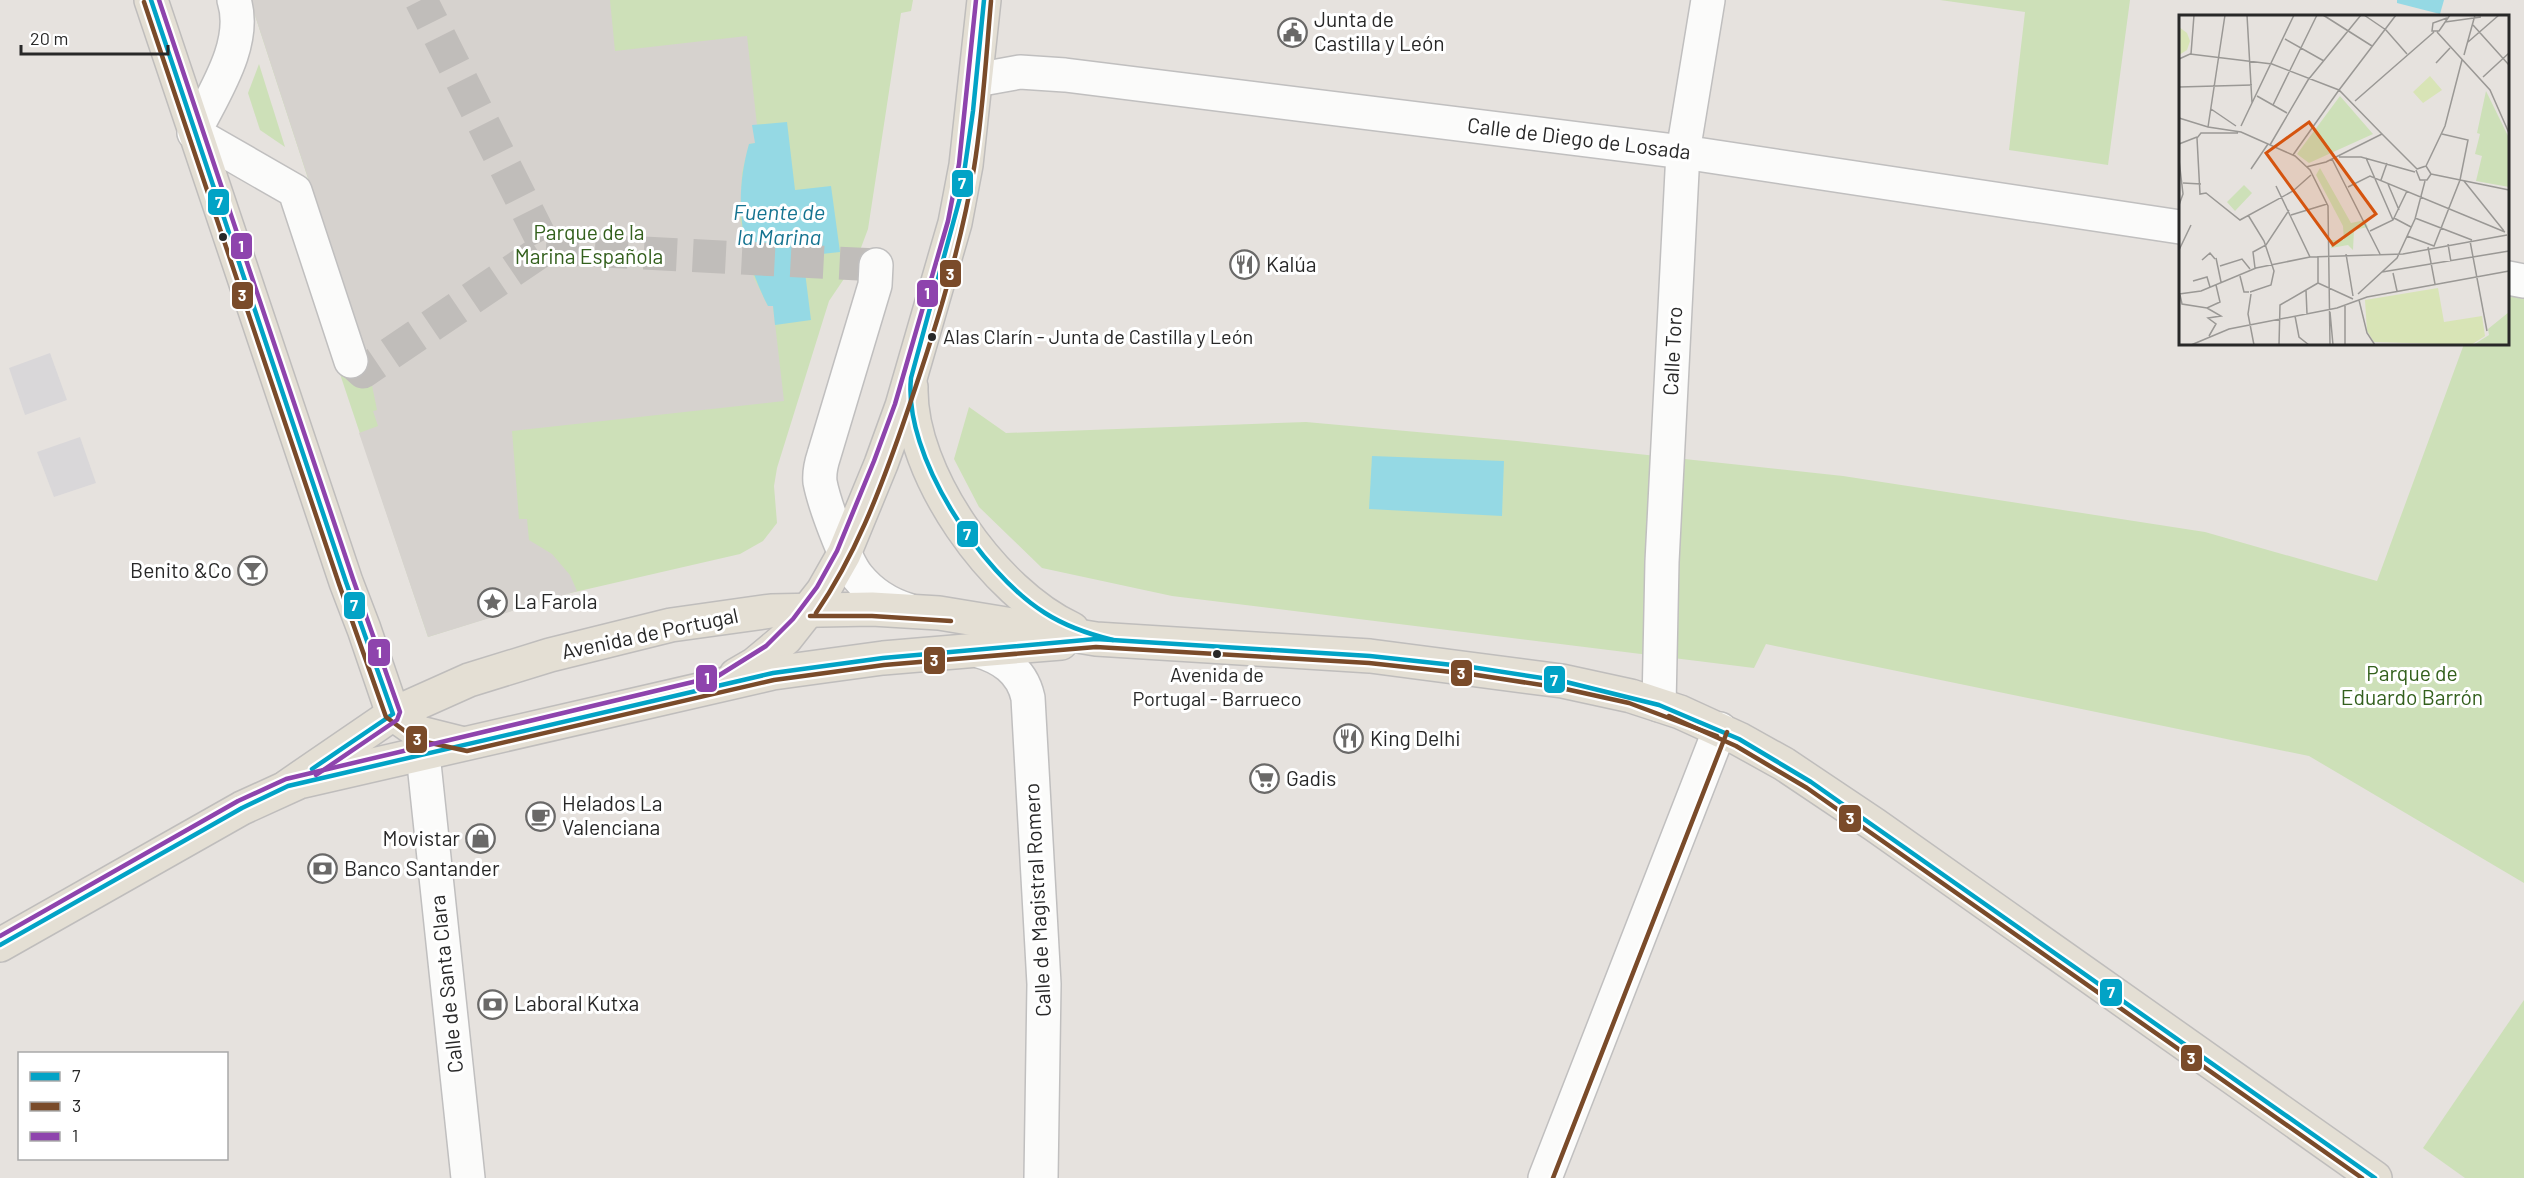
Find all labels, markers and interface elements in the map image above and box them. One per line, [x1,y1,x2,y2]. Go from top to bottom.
place label: Junta de Castilla y León [1314,6,1445,55]
inset map [2179,15,2509,345]
public building icon: Junta de Castilla y León [1277,16,1309,48]
scale bar [21,18,168,56]
text: 20 m [30,27,68,49]
street label: Calle de Diego de Losada [1466,111,1692,164]
line badge: 7 [951,169,974,198]
text: 7 [958,173,966,192]
line badge: 7 [207,188,230,216]
text: 7 [215,192,223,211]
water label: Fuente de la Marina [733,198,825,249]
park label: Parque de la Marina Española [515,219,663,268]
unlabelled marker [217,231,229,243]
line badge: 1 [230,232,253,260]
text: 1 [238,236,244,255]
restaurant icon: Kalúa [1229,249,1261,281]
place label: Kalúa [1266,251,1316,276]
line badge: 3 [939,259,962,288]
text: 3 [946,264,954,283]
line badge: 1 [916,279,939,308]
line badge: 3 [231,281,254,310]
text: 1 [924,283,930,302]
text: 3 [238,285,246,304]
street label: Calle Toro [1657,306,1686,396]
place label: Alas Clarín - Junta de Castilla y León [943,324,1253,348]
marker: Alas Clarín - Junta de Castilla y León [926,331,938,343]
line badge: 7 [956,520,979,548]
text: 7 [963,524,971,543]
bar icon: Benito &Co [237,555,269,587]
place label: Benito &Co [130,557,232,582]
place icon: La Farola [477,586,509,618]
place label: La Farola [514,588,597,613]
line badge: 7 [343,591,366,620]
text: 7 [350,595,358,614]
street label: Avenida de Portugal [559,602,740,663]
line badge: 1 [367,638,391,667]
text: 1 [376,642,382,661]
line badge: 3 [923,646,946,675]
marker: Avenida de Portugal - Barrueco [1211,648,1223,660]
text: 3 [930,650,938,669]
line badge: 3 [1450,659,1473,687]
park label: Parque de Eduardo Barrón [2341,660,2483,709]
place label: Avenida de Portugal - Barrueco [1132,662,1302,710]
text: 3 [1457,663,1465,682]
line badge: 1 [695,664,718,693]
line badge: 7 [1543,665,1566,694]
text: 1 [704,668,710,687]
text: 7 [1550,670,1558,689]
restaurant icon: King Delhi [1333,723,1365,755]
line badge: 3 [405,725,428,754]
place label: King Delhi [1370,725,1461,750]
text: 3 [413,729,421,748]
supermarket icon: Gadis [1249,763,1281,795]
place label: Gadis [1286,765,1336,790]
street label: Calle de Magistral Romero [1018,782,1055,1018]
place label: Helados La Valenciana [562,790,662,839]
cafe icon: Helados La Valenciana [525,800,557,832]
line badge: 3 [1838,804,1862,833]
text: 3 [1846,808,1854,827]
shop icon: Movistar [465,823,497,855]
place label: Movistar [383,825,460,850]
bank icon: Banco Santander [307,853,339,885]
place label: Banco Santander [344,855,500,880]
street label: Calle de Santa Clara [424,894,467,1074]
line badge: 7 [2099,978,2123,1007]
text: 7 [2107,982,2115,1001]
bank icon: Laboral Kutxa [477,988,509,1020]
place label: Laboral Kutxa [514,990,639,1015]
line badge: 3 [2180,1044,2203,1072]
text: 3 [2187,1048,2195,1067]
legend [18,1052,228,1160]
text: 7 [72,1064,81,1086]
text: 3 [72,1094,81,1116]
text: 1 [72,1124,78,1146]

